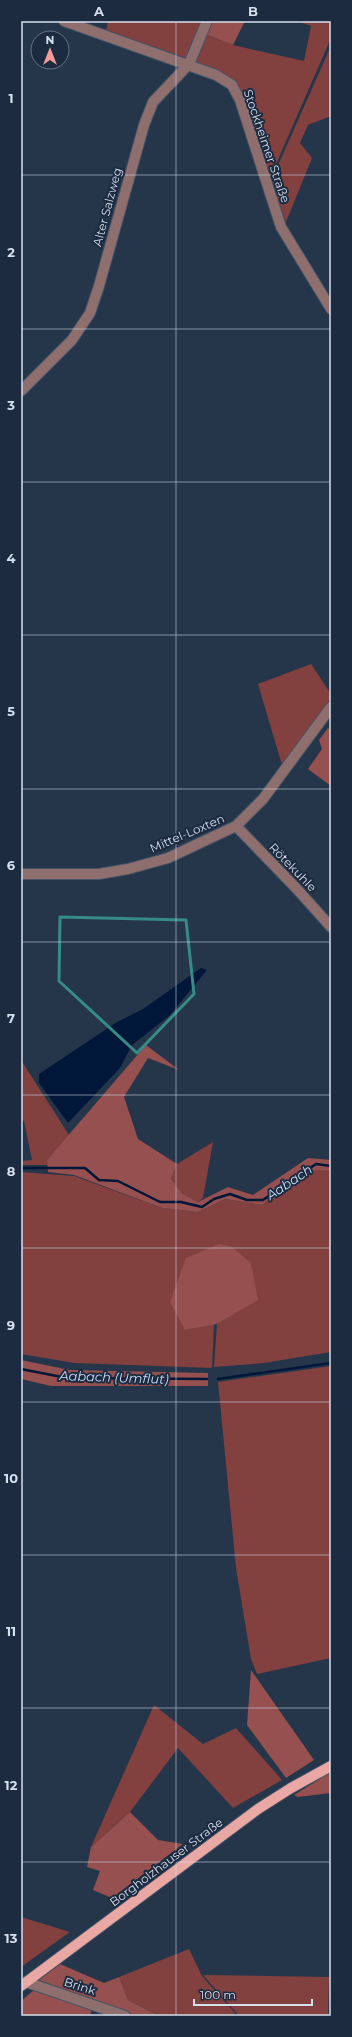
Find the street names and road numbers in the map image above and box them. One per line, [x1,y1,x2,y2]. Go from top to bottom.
street label: Stockheimer Straße [241,87,293,205]
street label: Alter Salzweg [89,166,125,248]
street label: Mittel-Loxten [147,811,227,855]
street label: Rötekuhle [266,840,320,894]
street label: Borgholzhauser Straße [107,1815,225,1909]
street label: Brink [62,1974,98,1998]

